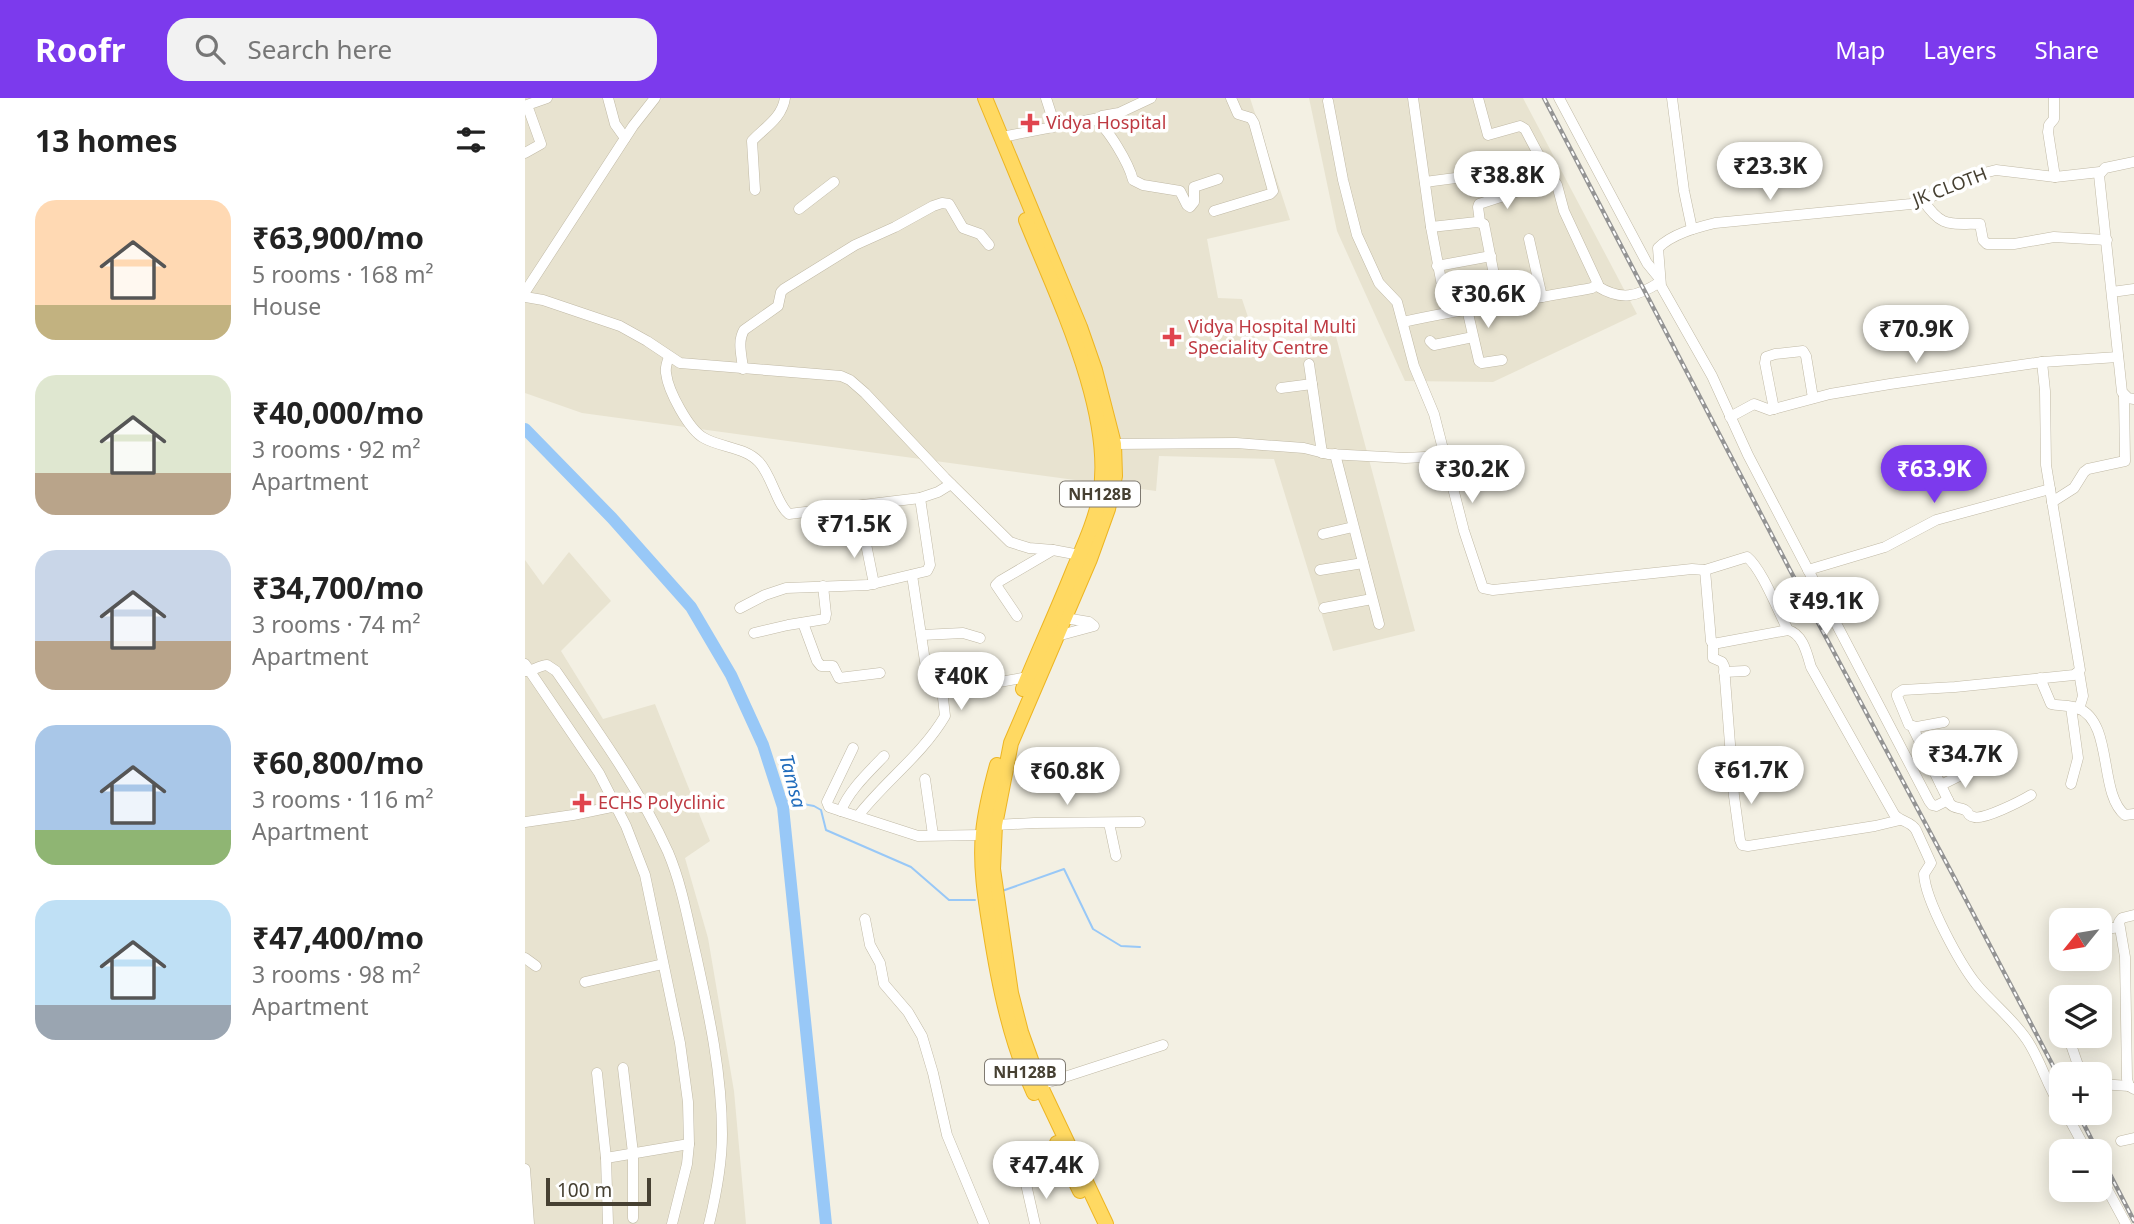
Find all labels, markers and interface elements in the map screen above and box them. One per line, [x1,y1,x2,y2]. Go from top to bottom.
search box [167,18,657,81]
text: Roofr [35,27,125,72]
icon: search [191,30,229,68]
text: Search here [247,31,392,67]
text: Map [1835,33,1885,66]
text: Layers [1923,33,1997,66]
text: Share [2035,33,2099,66]
place label: Vidya Hospital [1046,110,1166,134]
marker: Vidya Hospital [1020,113,1040,133]
text: 13 homes [35,120,178,161]
icon: filters [452,121,490,159]
pin: ₹23.3K [1713,142,1827,202]
text: ₹23.3K [1733,149,1807,181]
pin: ₹38.8K [1450,152,1564,211]
text: ₹38.8K [1470,158,1544,190]
street label: JK CLOTH [1907,161,1990,212]
text: ₹63,900/mo [252,217,424,258]
icon: home [91,228,175,312]
text: 5 rooms · 168 m² [252,258,434,290]
pin: ₹30.6K [1431,271,1545,330]
text: ₹30.6K [1451,277,1525,309]
text: House [252,290,321,322]
pin: ₹70.9K [1859,306,1973,365]
text: ₹70.9K [1879,312,1953,344]
place label: Vidya Hospital Multi Speciality Centre [1188,314,1356,359]
marker: Vidya Hospital Multi Speciality Centre [1162,327,1182,347]
text: ₹40,000/mo [252,392,424,433]
icon: home [91,403,175,487]
text: 3 rooms · 92 m² [252,433,421,465]
pin: ₹30.2K [1415,446,1529,505]
pin: ₹63.9K [1877,446,1991,505]
text: ₹30.2K [1435,452,1509,484]
text: ₹63.9K [1897,452,1971,484]
text: Apartment [252,465,369,497]
road number: NH128B [1060,482,1140,506]
pin: ₹71.5K [797,500,911,560]
text: ₹71.5K [817,507,891,539]
text: ₹34,700/mo [252,567,424,608]
icon: home [91,578,175,662]
pin: ₹49.1K [1769,578,1883,637]
text: ₹49.1K [1789,584,1863,616]
text: 3 rooms · 74 m² [252,608,421,640]
text: Apartment [252,640,369,672]
pin: ₹40K [920,652,1002,712]
text: ₹40K [934,659,988,691]
pin: ₹34.7K [1908,730,2022,790]
text: ₹34.7K [1928,737,2002,769]
text: ₹60,800/mo [252,742,424,783]
pin: ₹61.7K [1694,746,1808,806]
pin: ₹60.8K [1010,748,1124,807]
water label: Tamsa [773,751,813,811]
icon: home [91,753,175,837]
text: ₹61.7K [1714,753,1788,785]
text: ₹60.8K [1030,754,1104,786]
text: 3 rooms · 116 m² [252,783,434,815]
place label: ECHS Polyclinic [598,790,726,814]
marker: ECHS Polyclinic [572,793,592,813]
text: Apartment [252,815,369,847]
north arrow [2049,908,2112,971]
map controls [2049,908,2112,1202]
text: ₹47,400/mo [252,917,424,958]
icon: home [91,928,175,1012]
text: 3 rooms · 98 m² [252,958,421,990]
button: layers [2049,985,2112,1048]
text: Apartment [252,990,369,1022]
road number: NH128B [985,1060,1065,1084]
button: + [2049,1062,2112,1125]
button: − [2049,1139,2112,1202]
pin: ₹47.4K [989,1142,1103,1201]
text: ₹47.4K [1009,1148,1083,1180]
scale bar [546,1175,651,1207]
text: 100 m [557,1177,612,1203]

